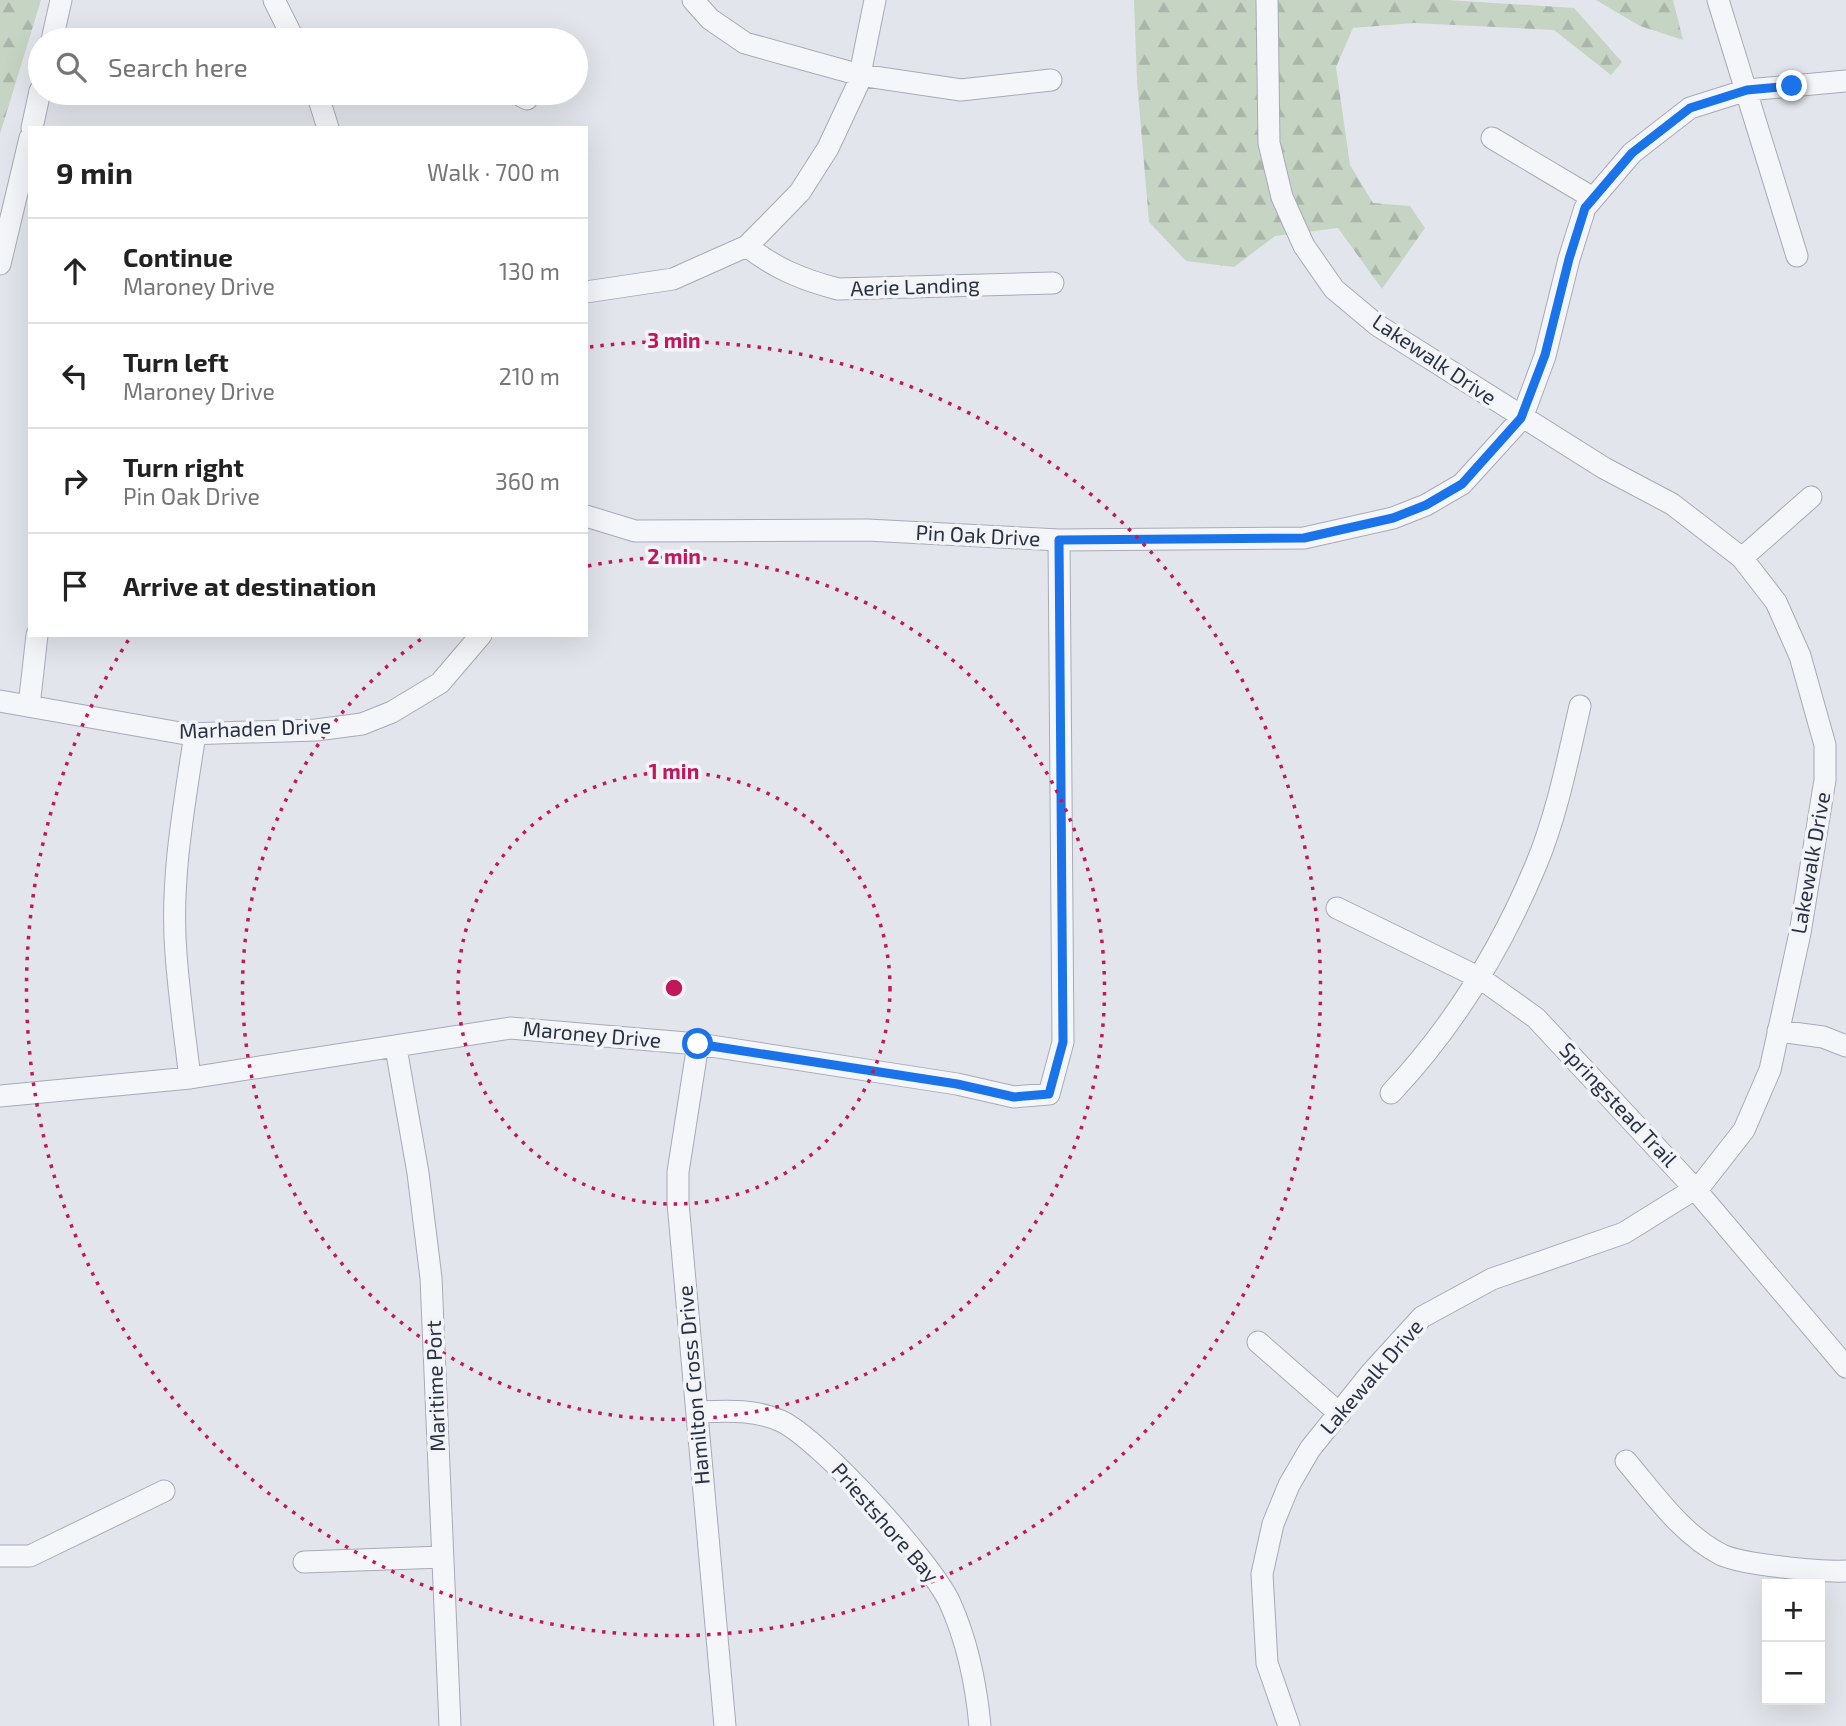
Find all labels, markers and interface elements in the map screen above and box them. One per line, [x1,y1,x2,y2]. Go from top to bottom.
search box [28,28,588,105]
icon: search [52,48,90,86]
text: Search here [108,51,248,82]
route end [1776,70,1807,101]
text: 9 min [56,154,133,190]
text: Walk · 700 m [427,158,560,186]
text: Continue [123,241,233,272]
icon: ahead [56,252,94,290]
text: 130 m [499,257,560,285]
street label: Aerie Landing [850,271,980,300]
text: Maroney Drive [123,272,275,300]
street label: Lakewalk Drive [1368,308,1502,409]
text: 3 min [647,327,701,352]
text: Turn left [123,346,229,377]
icon: left [56,357,94,395]
text: 210 m [499,362,560,390]
text: Maroney Drive [123,377,275,405]
text: Turn right [123,451,244,482]
icon: right [56,462,94,500]
text: 360 m [495,467,560,495]
text: Pin Oak Drive [123,482,260,510]
street label: Pin Oak Drive [915,519,1041,550]
text: 2 min [647,543,701,568]
icon: arrive [56,567,94,605]
text: Arrive at destination [123,570,376,601]
street label: Marhaden Drive [178,712,331,743]
text: 1 min [649,758,699,783]
street label: Lakewalk Drive [1785,790,1834,936]
centre of rings [662,976,686,1000]
street label: Maroney Drive [522,1015,662,1052]
route start [682,1028,713,1059]
street label: Springstead Trail [1555,1037,1684,1172]
street label: Hamilton Cross Drive [671,1284,714,1486]
street label: Lakewalk Drive [1314,1313,1428,1439]
street label: Maritime Port [420,1320,449,1452]
street label: Priestshore Bay [827,1457,945,1587]
map controls [1762,1579,1825,1705]
button: + [1762,1579,1825,1642]
button: − [1762,1642,1825,1705]

